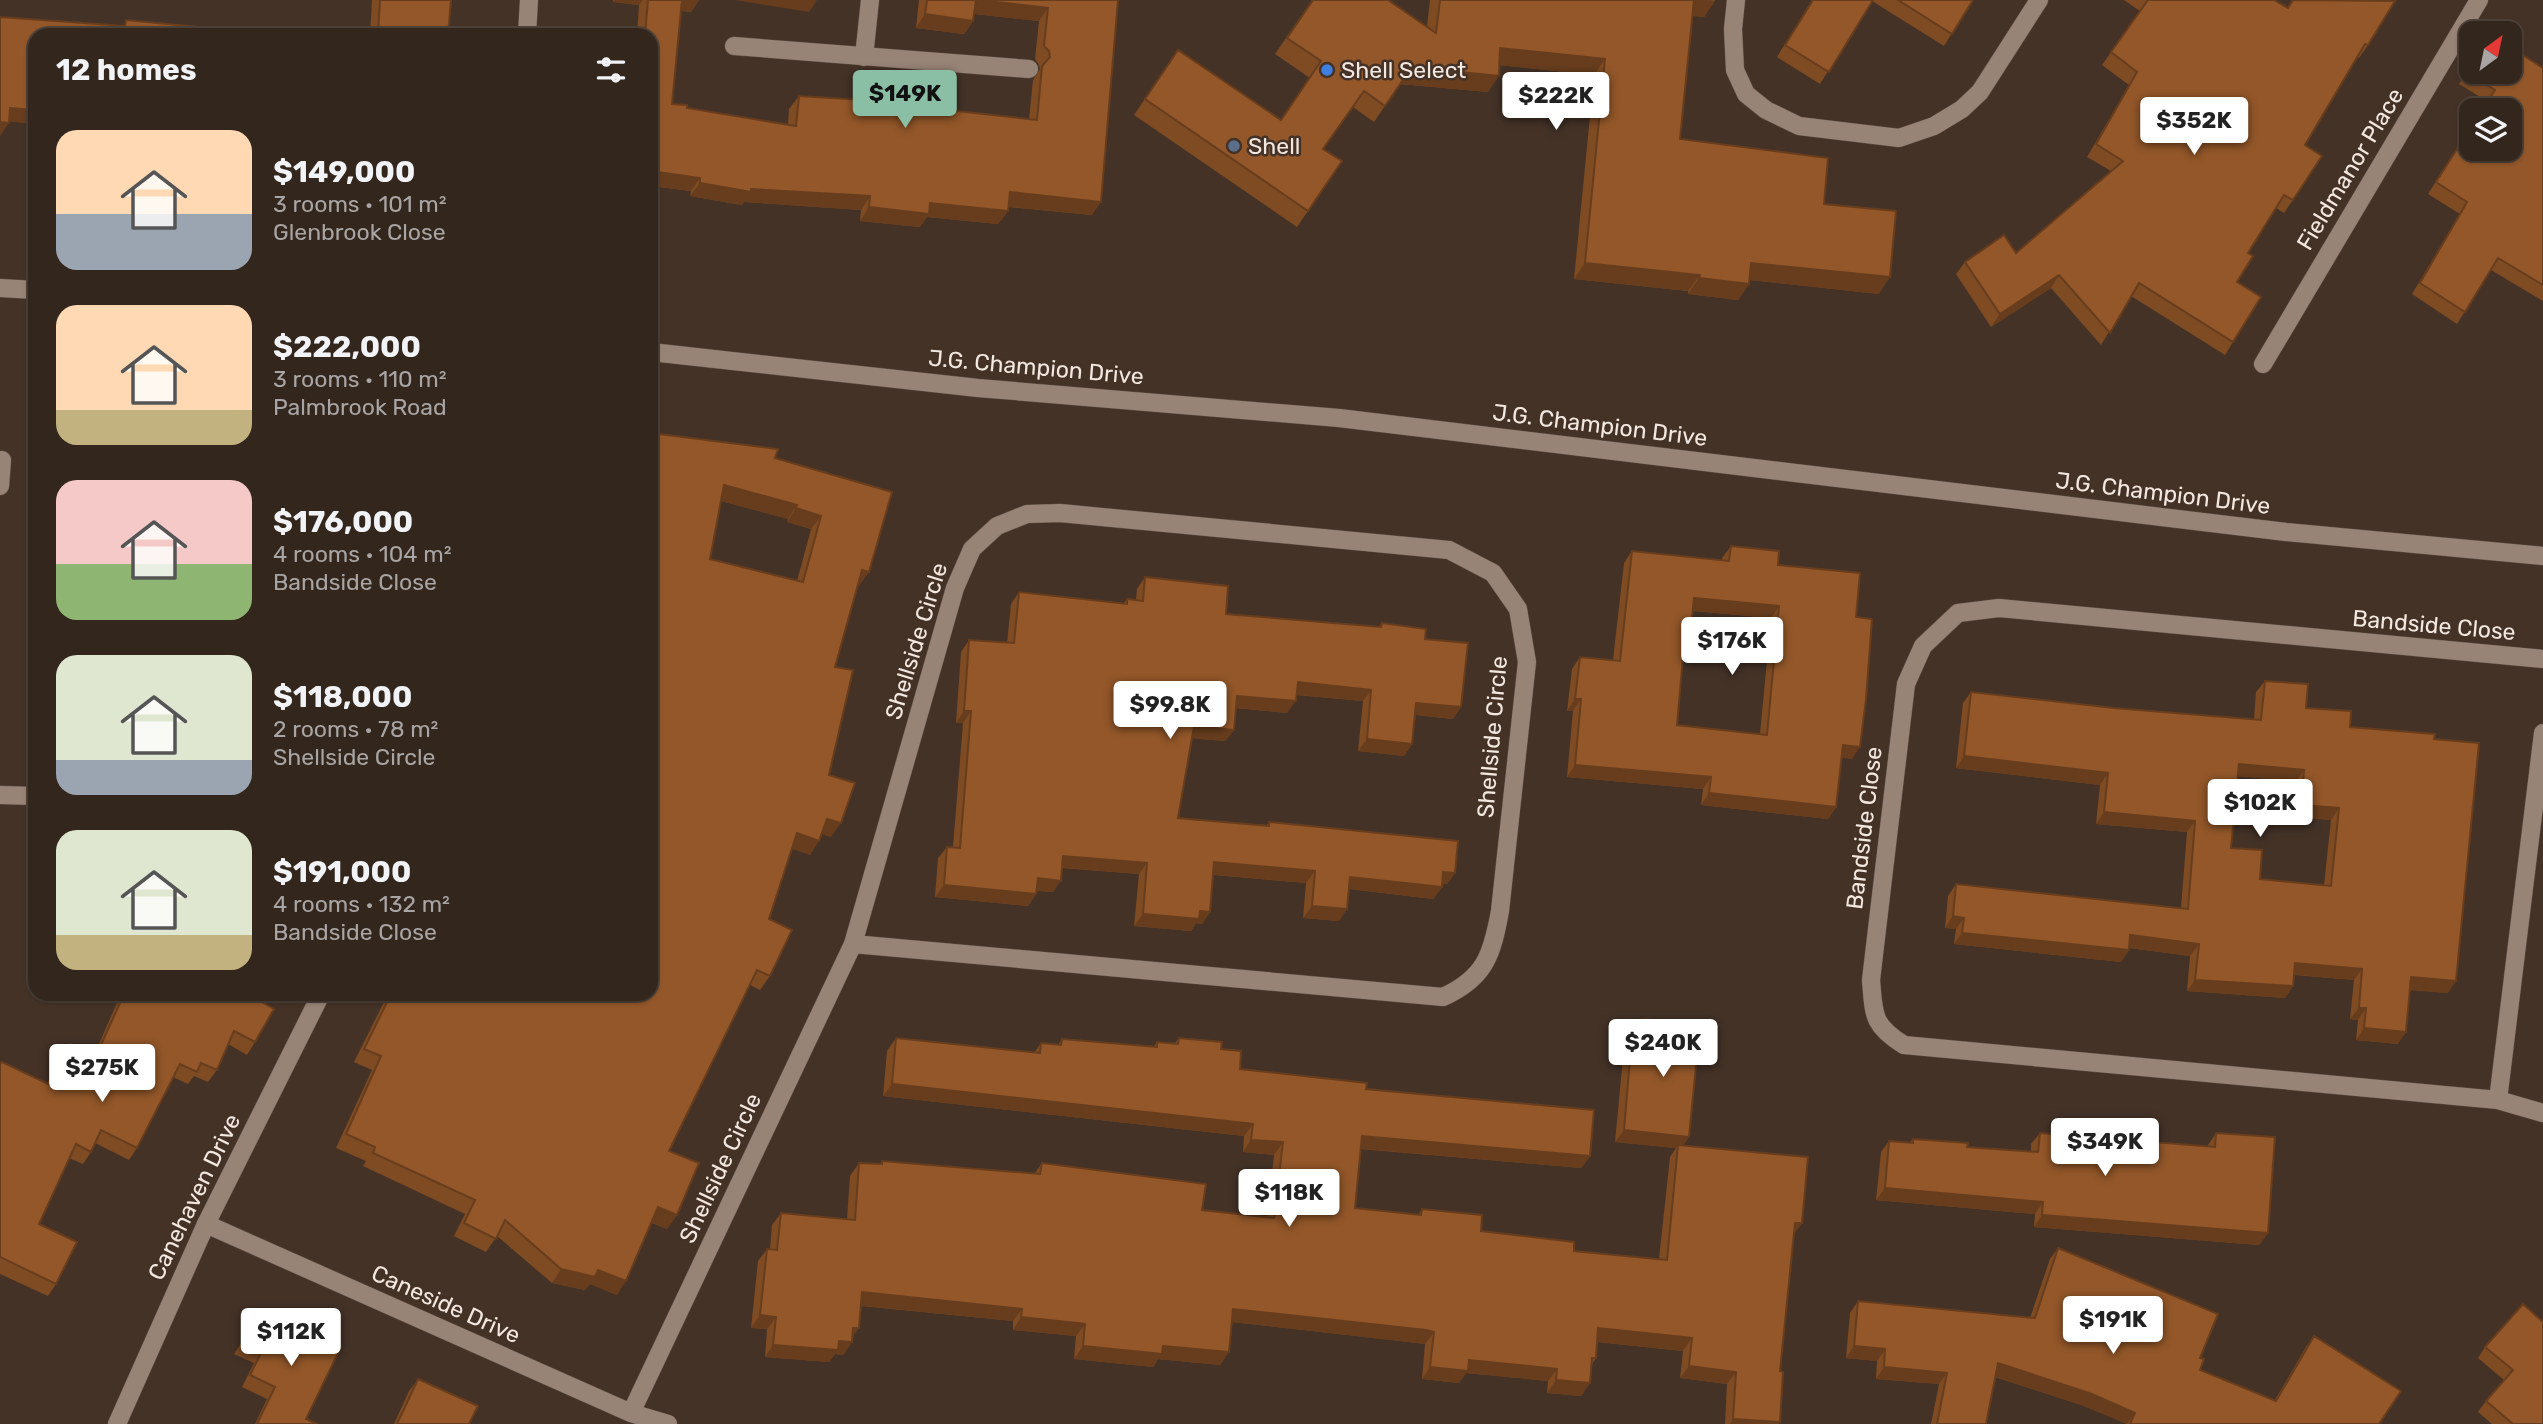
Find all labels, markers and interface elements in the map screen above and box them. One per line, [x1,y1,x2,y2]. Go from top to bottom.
north arrow [2459,21,2522,84]
map controls [2459,21,2522,161]
icon: filters [592,51,630,89]
text: 12 homes [56,52,197,88]
place label: Shell Select [1341,56,1466,84]
marker: Shell Select [1319,62,1335,78]
pin: $149K [856,71,954,130]
pin: $222K [1507,72,1605,132]
text: $149K [869,79,941,107]
text: $222K [1518,81,1594,109]
street label: Fieldmanor Place [2291,83,2409,255]
pin: $352K [2145,97,2243,157]
button: layers [2459,98,2522,161]
text: $352K [2156,106,2232,134]
place label: Shell [1248,132,1300,160]
marker: Shell [1226,138,1242,154]
text: $149,000 [273,154,415,190]
icon: home [112,158,196,242]
text: 3 rooms · 101 m² [273,190,447,218]
text: Glenbrook Close [273,218,446,246]
text: $222,000 [273,329,421,365]
icon: home [112,333,196,417]
street label: J.G. Champion Drive [927,344,1145,390]
text: 3 rooms · 110 m² [273,365,447,393]
text: Palmbrook Road [273,393,447,421]
street label: J.G. Champion Drive [1491,398,1709,452]
street label: J.G. Champion Drive [2054,466,2272,520]
text: $176,000 [273,504,413,540]
icon: home [112,508,196,592]
text: 4 rooms · 104 m² [273,540,452,568]
street label: Shellside Circle [879,559,953,723]
text: Bandside Close [273,568,437,596]
street label: Bandside Close [2351,604,2517,646]
pin: $176K [1683,618,1781,677]
text: $176K [1697,626,1767,654]
street label: Shellside Circle [1471,655,1513,819]
text: $118,000 [273,679,412,715]
pin: $99.8K [1113,682,1227,741]
icon: home [112,683,196,767]
text: $99.8K [1130,690,1210,718]
text: 2 rooms · 78 m² [273,715,438,743]
text: Shellside Circle [273,743,435,771]
street label: Bandside Close [1840,745,1888,911]
pin: $102K [2211,780,2309,839]
text: $102K [2224,788,2296,816]
text: $191,000 [273,854,411,890]
icon: home [112,858,196,942]
text: 4 rooms · 132 m² [273,890,450,918]
text: Bandside Close [273,918,437,946]
pin: $240K [1614,1020,1712,1079]
text: $240K [1625,1028,1701,1056]
pin: $275K [53,1044,151,1104]
text: $275K [65,1053,139,1081]
street label: Shellside Circle [673,1088,767,1248]
street label: Canehaven Drive [142,1109,246,1285]
pin: $349K [2056,1118,2154,1178]
text: $349K [2067,1127,2143,1155]
pin: $118K [1240,1170,1338,1229]
text: $118K [1254,1178,1324,1206]
street label: Caneside Drive [367,1259,525,1349]
pin: $191K [2064,1296,2162,1356]
text: $191K [2079,1305,2147,1333]
pin: $112K [242,1308,340,1368]
text: $112K [257,1317,325,1345]

